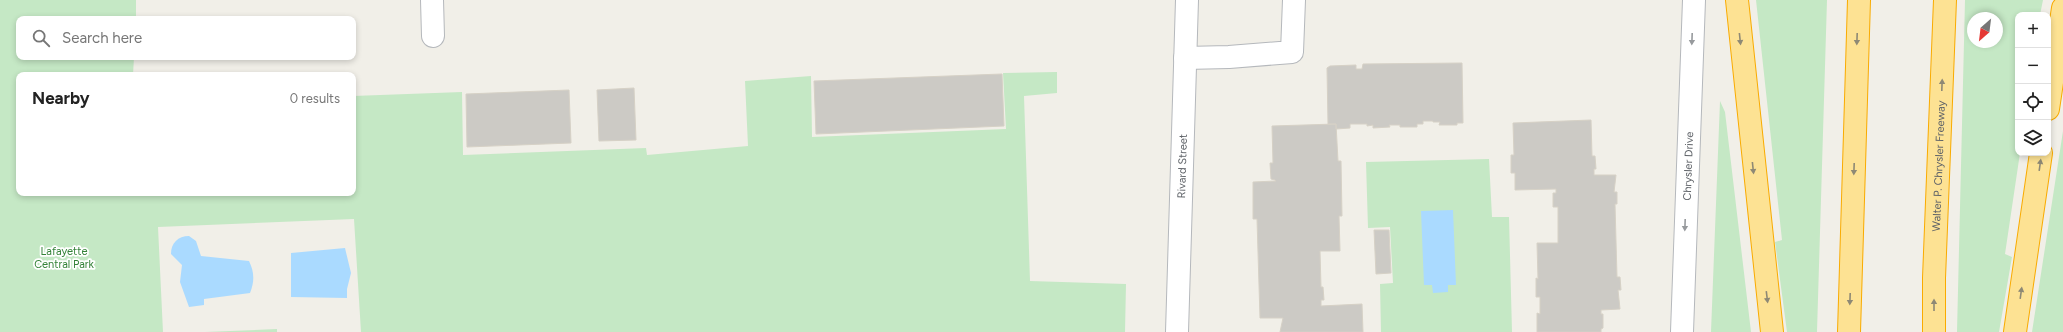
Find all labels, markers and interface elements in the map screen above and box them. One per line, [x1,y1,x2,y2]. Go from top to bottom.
north arrow [1967,12,2003,48]
map controls [2015,12,2051,156]
button: + [2015,12,2051,48]
search box [16,16,356,60]
icon: search [30,27,52,49]
text: Search here [62,29,142,47]
one-way arrow [1689,33,1695,46]
one-way arrow [1736,33,1743,45]
one-way arrow [1854,33,1861,45]
button: − [2015,48,2051,84]
one-way arrow [1939,78,1945,91]
button: locate [2015,84,2051,120]
text: Nearby [32,88,90,108]
text: 0 results [290,91,340,106]
street label: Walter P. Chrysler Freeway [1929,100,1948,232]
button: layers [2015,120,2051,156]
street label: Chrysler Drive [1680,131,1696,201]
street label: Rivard Street [1175,134,1189,198]
one-way arrow [2037,159,2043,171]
one-way arrow [1750,162,1756,174]
one-way arrow [1851,163,1857,176]
one-way arrow [1682,219,1689,231]
park label: Lafayette Central Park [34,245,94,271]
one-way arrow [2018,287,2024,300]
one-way arrow [1764,291,1771,303]
one-way arrow [1847,293,1853,306]
one-way arrow [1931,298,1937,311]

